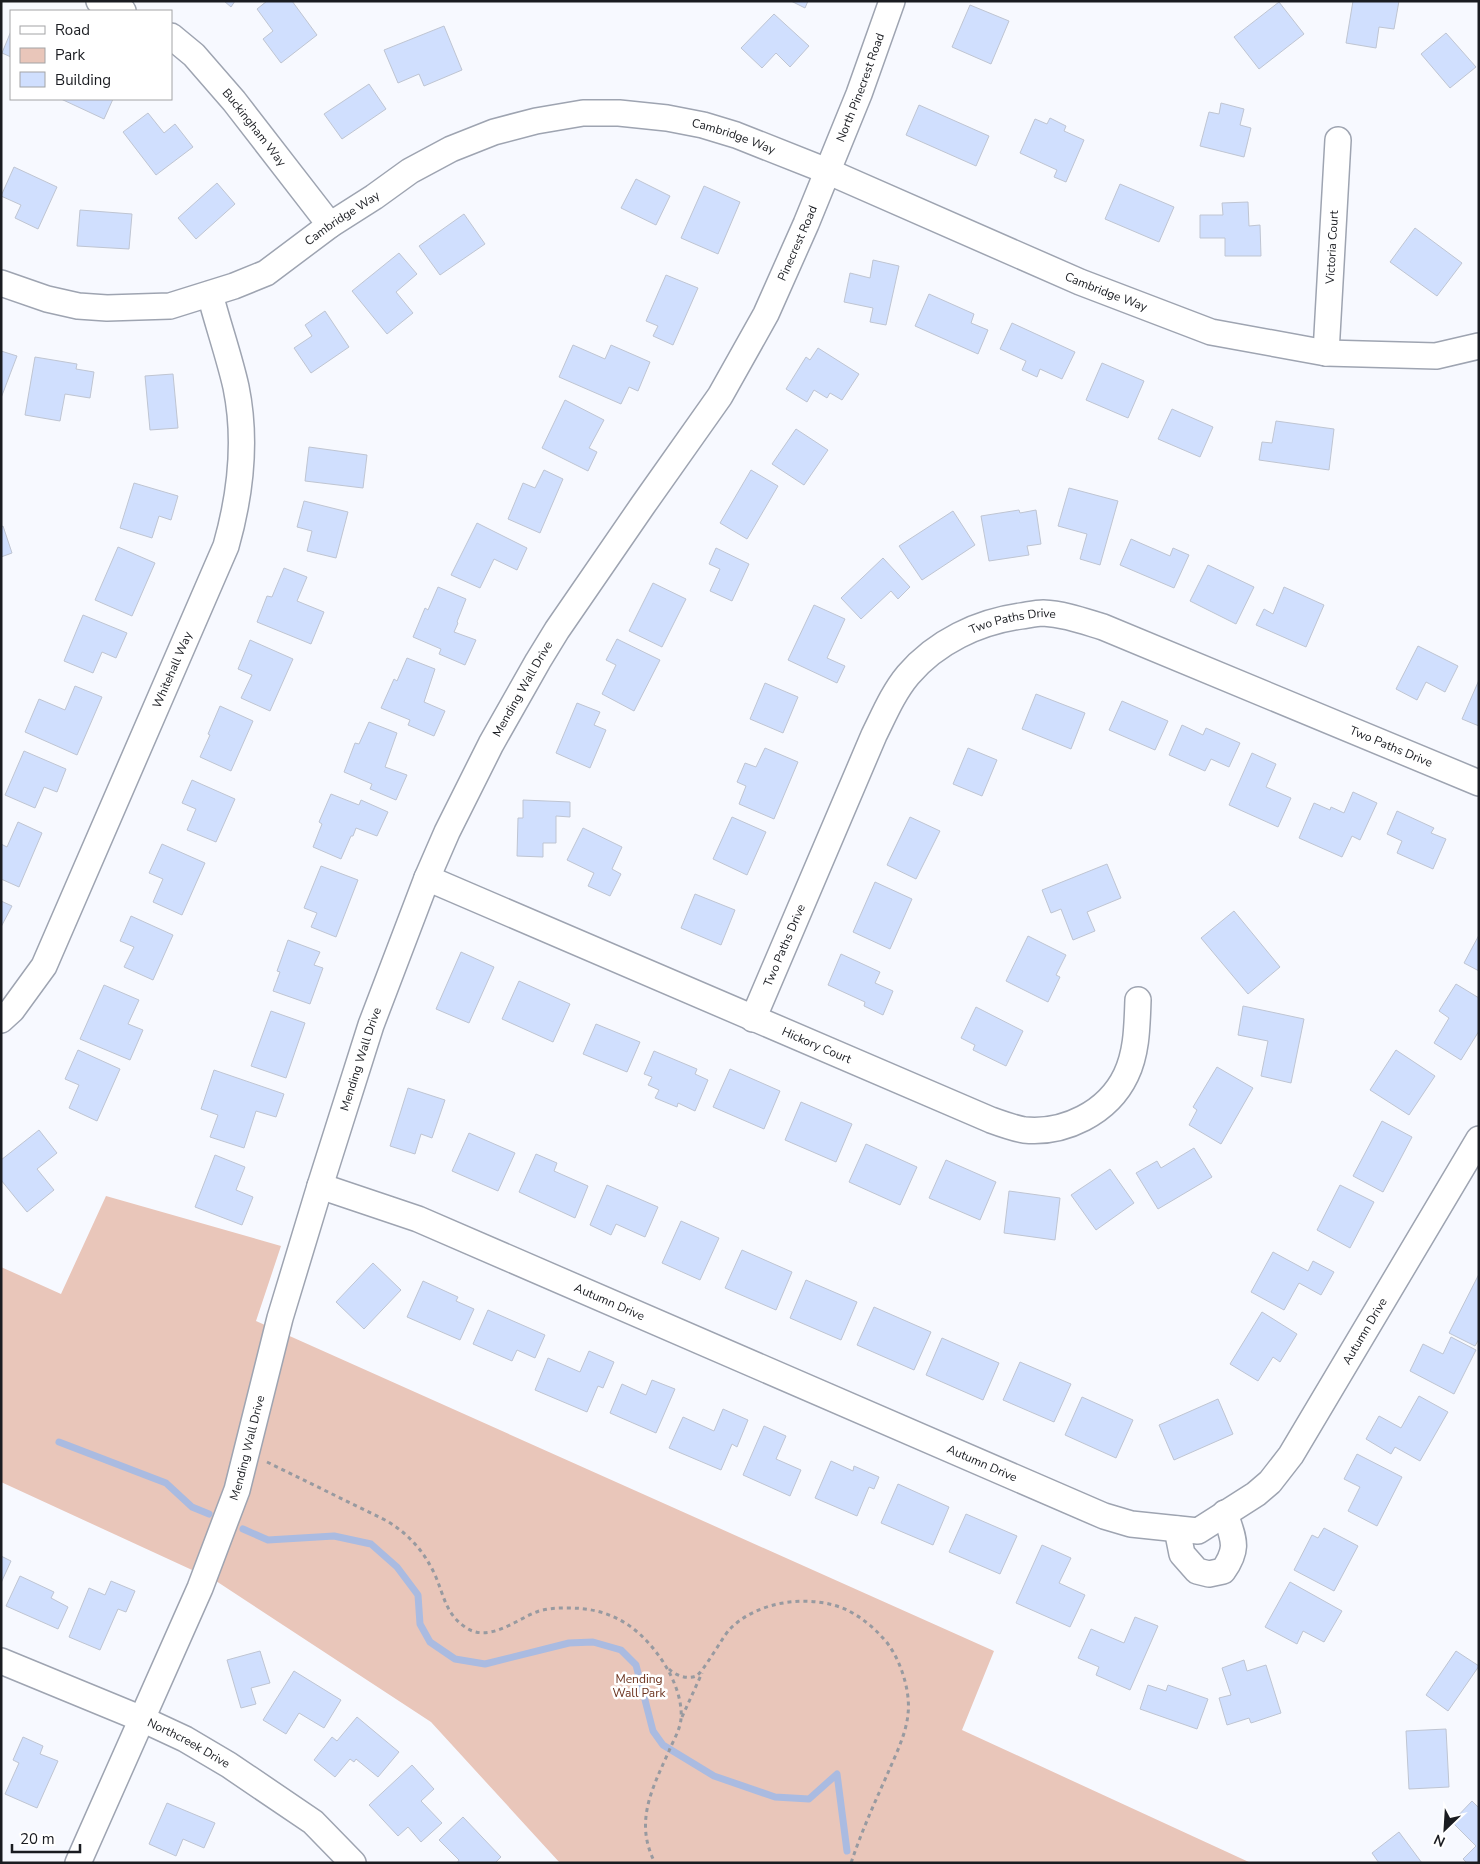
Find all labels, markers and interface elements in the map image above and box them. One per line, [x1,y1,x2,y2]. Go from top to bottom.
legend [10,10,172,100]
text: Road [55,20,90,40]
street label: North Pinecrest Road [832,31,888,144]
text: Park [55,45,85,65]
text: Building [55,70,111,90]
street label: Buckingham Way [219,85,290,170]
street label: Cambridge Way [691,115,778,158]
street label: Cambridge Way [301,187,384,249]
street label: Pinecrest Road [774,203,821,283]
street label: Victoria Court [1322,209,1342,286]
street label: Cambridge Way [1062,268,1150,315]
street label: Two Paths Drive [967,605,1057,638]
street label: Whitehall Way [149,628,196,711]
street label: Mending Wall Drive [489,638,556,740]
street label: Two Paths Drive [1347,722,1435,771]
street label: Two Paths Drive [760,902,809,989]
street label: Mending Wall Drive [336,1005,385,1113]
street label: Hickory Court [780,1023,854,1067]
street label: Autumn Drive [572,1280,647,1324]
street label: Autumn Drive [1339,1295,1391,1368]
street label: Mending Wall Drive [226,1394,268,1503]
street label: Autumn Drive [944,1441,1020,1485]
park label: Mending Wall Park [612,1671,667,1701]
street label: Northcreek Drive [145,1715,233,1772]
north arrow [1420,1804,1470,1854]
scale bar [12,1822,80,1854]
text: 20 m [20,1829,55,1849]
text: N [1431,1830,1448,1851]

